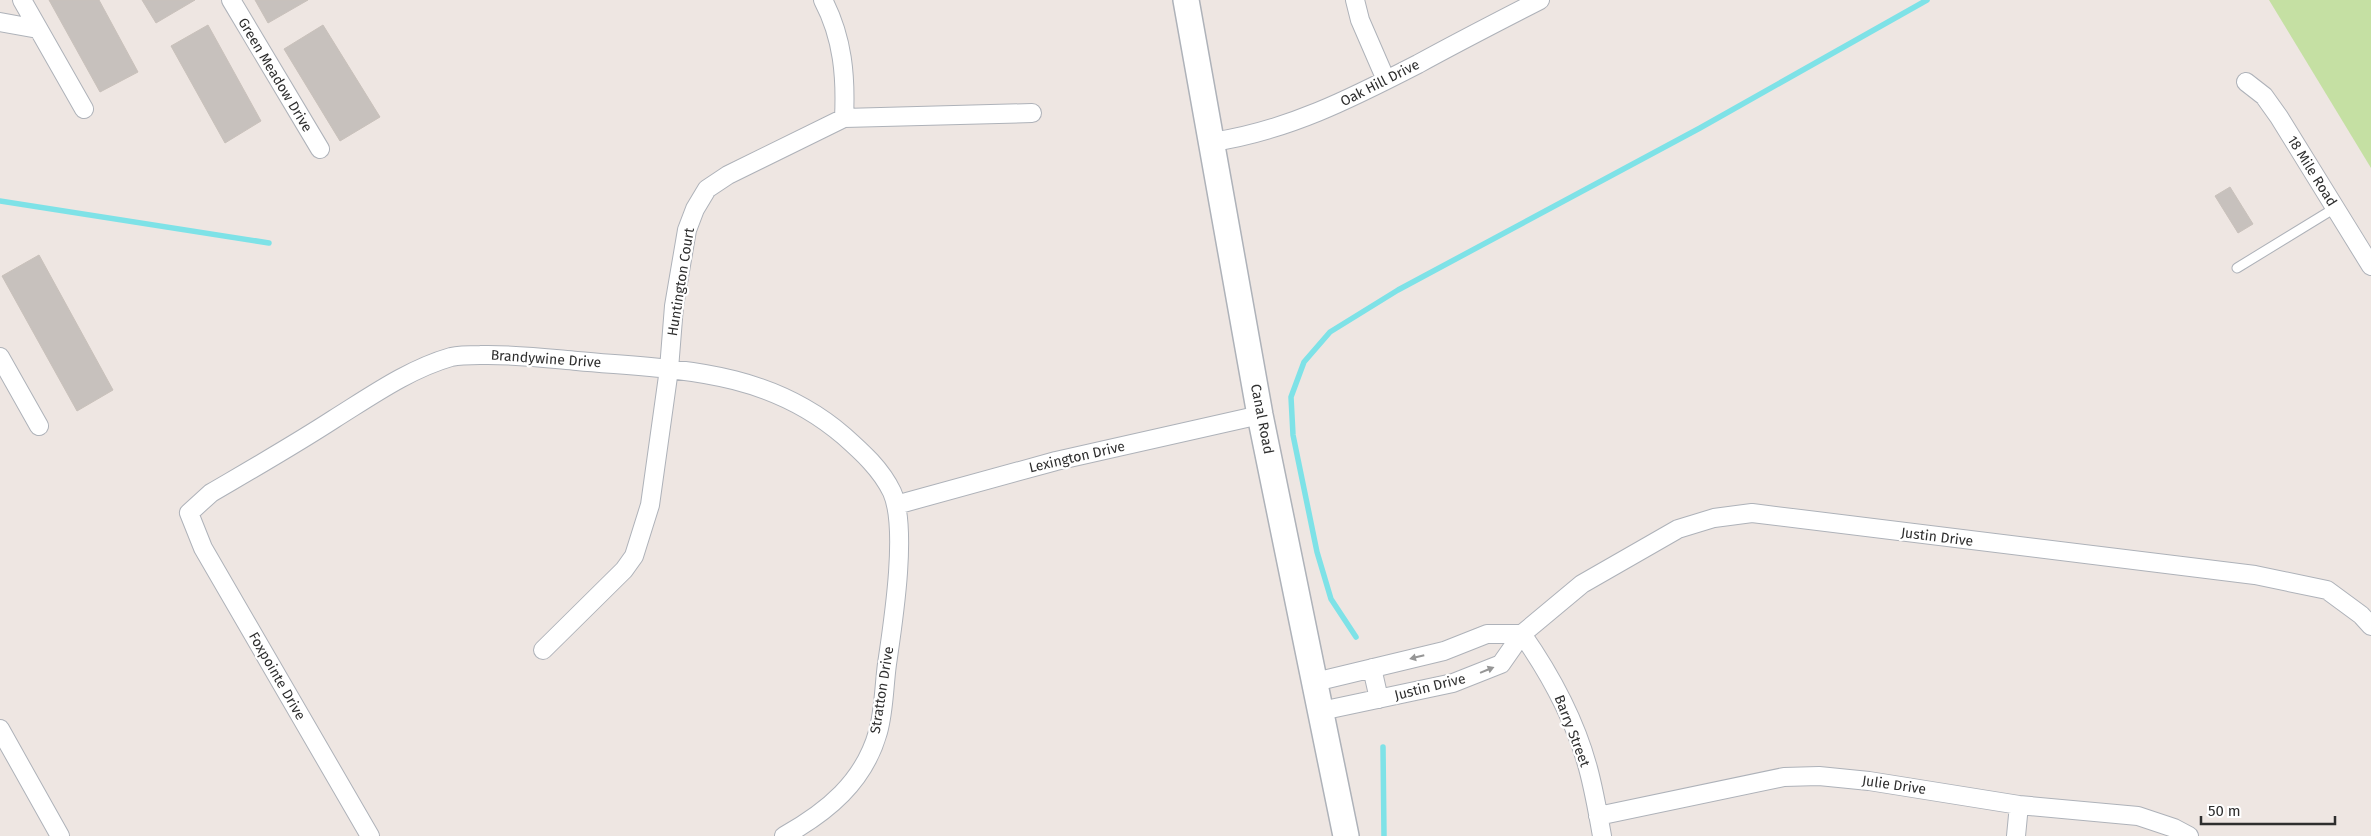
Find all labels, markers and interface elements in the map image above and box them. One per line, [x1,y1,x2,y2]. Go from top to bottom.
street label: Green Meadow Drive [234,15,316,135]
street label: Oak Hill Drive [1338,56,1422,110]
street label: 18 Mile Road [2284,133,2340,209]
street label: Huntington Court [664,226,698,337]
street label: Brandywine Drive [490,347,602,371]
street label: Canal Road [1247,382,1277,456]
street label: Lexington Drive [1027,438,1127,476]
street label: Justin Drive [1900,524,1974,550]
street label: Foxpointe Drive [245,629,309,723]
street label: Stratton Drive [867,645,897,735]
one-way arrow [1409,653,1424,661]
one-way arrow [1480,666,1495,674]
street label: Justin Drive [1393,670,1467,704]
street label: Barry Street [1551,693,1594,770]
street label: Julie Drive [1861,772,1927,798]
scale bar [2201,794,2335,826]
text: 50 m [2208,802,2241,820]

